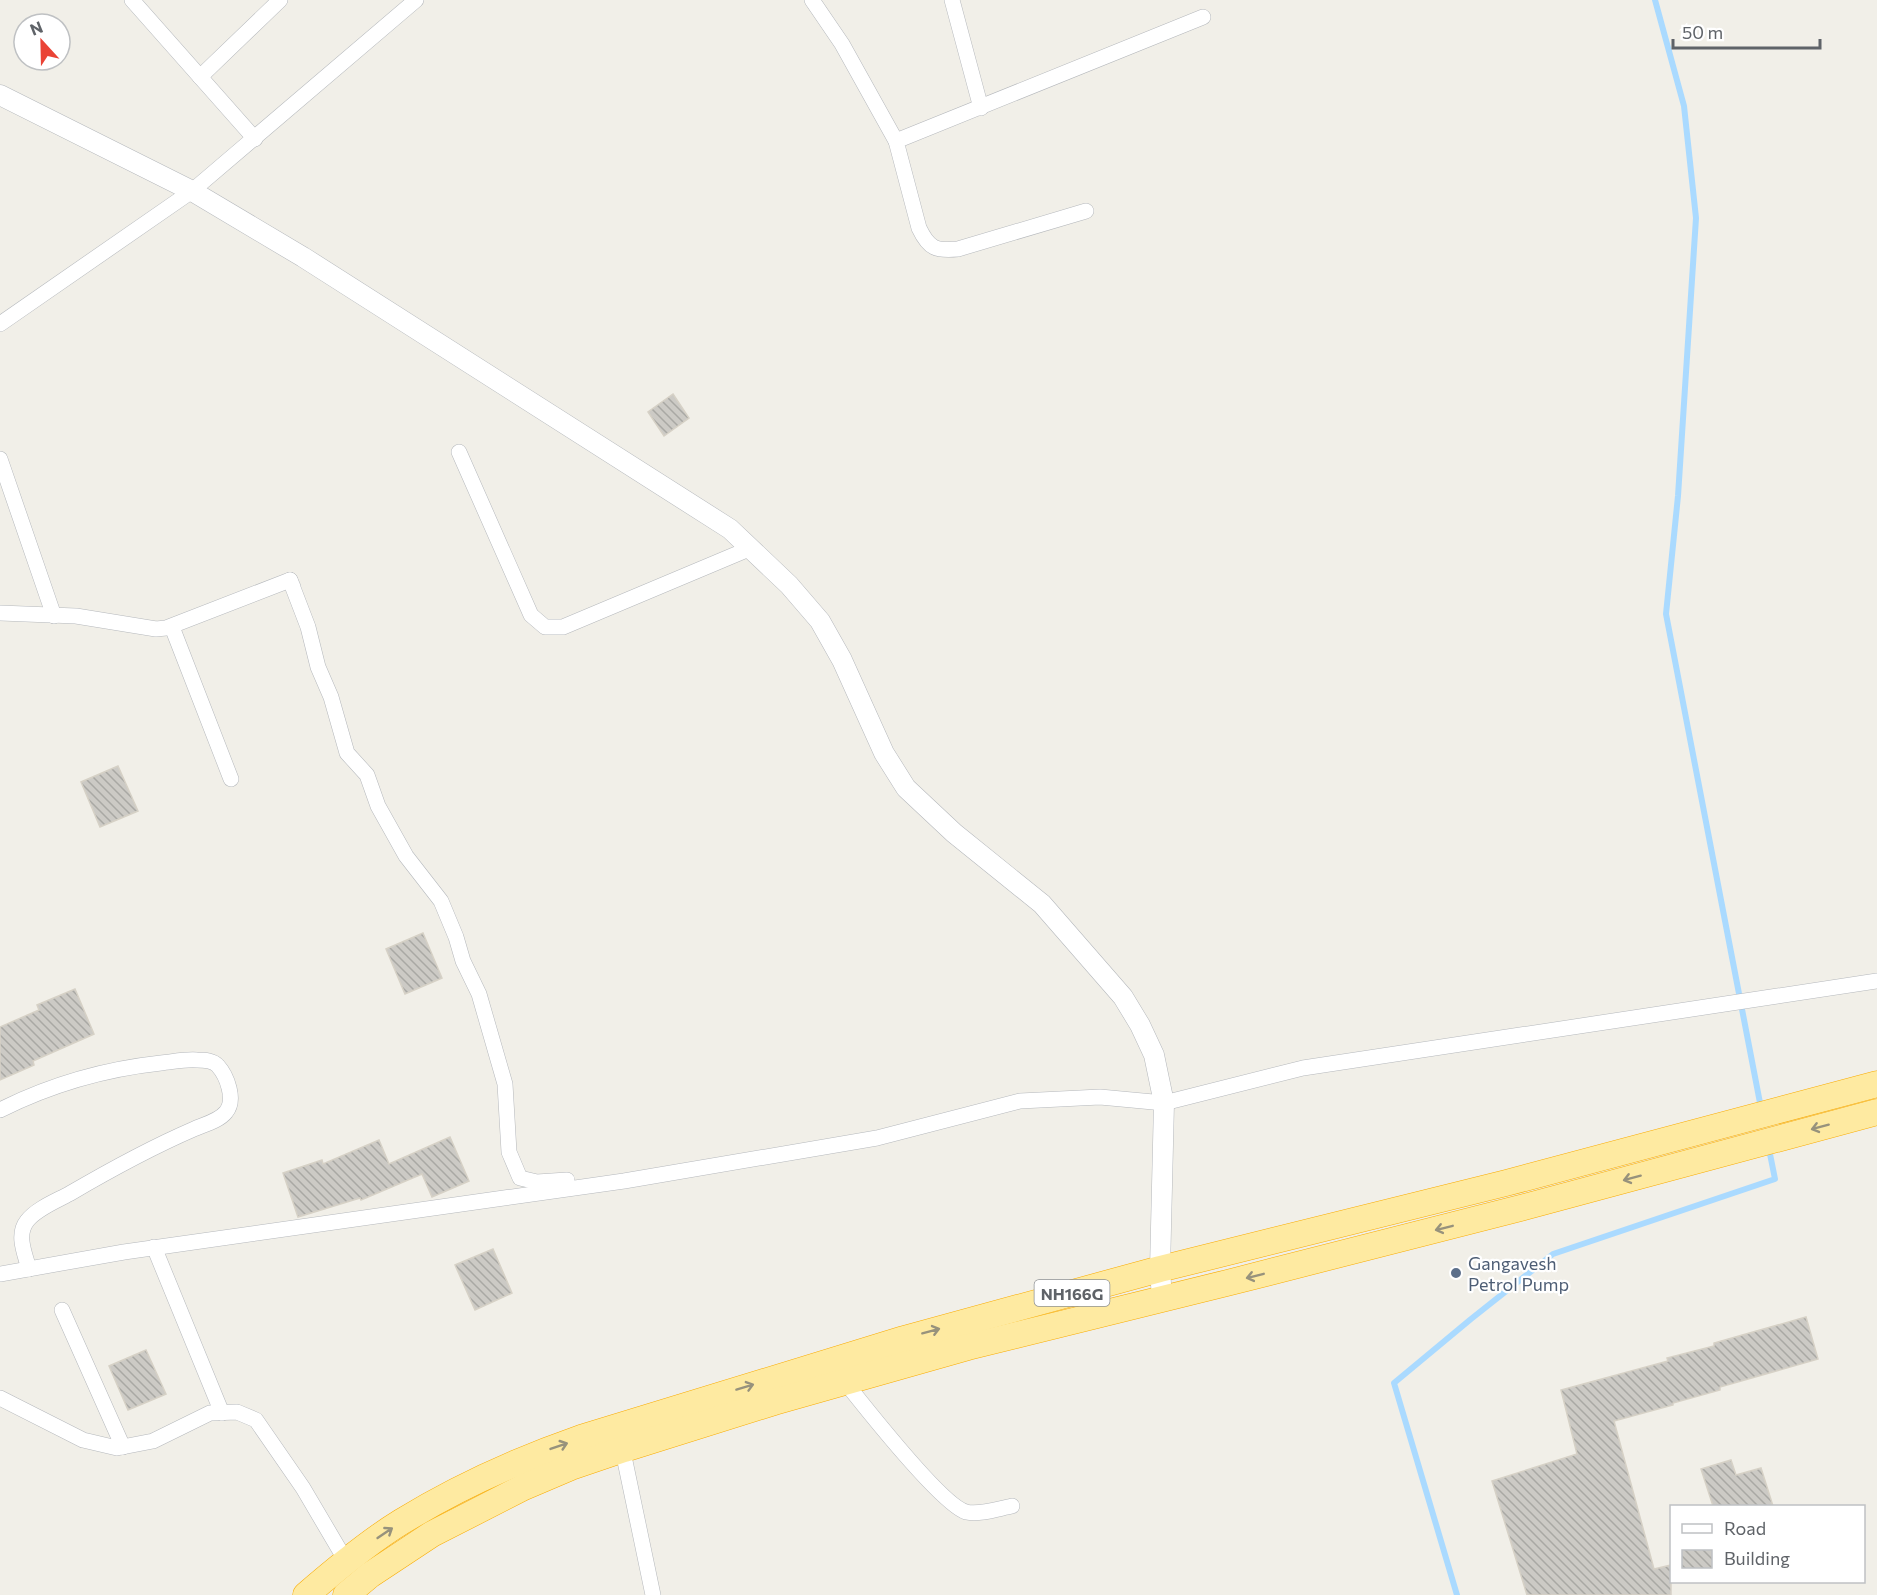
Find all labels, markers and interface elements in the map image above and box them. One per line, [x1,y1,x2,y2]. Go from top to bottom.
north arrow [12,12,72,72]
scale bar [1673,12,1820,50]
text: N [27,17,45,39]
text: 50 m [1682,21,1723,43]
one-way arrow [1811,1122,1830,1133]
one-way arrow [1623,1173,1642,1184]
one-way arrow [1435,1223,1454,1234]
place label: Gangavesh Petrol Pump [1468,1252,1569,1295]
marker: Gangavesh Petrol Pump [1449,1266,1463,1280]
one-way arrow [1246,1271,1265,1283]
road number: NH166G [1034,1280,1110,1306]
one-way arrow [921,1325,940,1336]
one-way arrow [735,1381,754,1392]
one-way arrow [549,1439,567,1450]
legend [1670,1505,1865,1583]
text: Road [1724,1517,1766,1539]
one-way arrow [376,1527,392,1539]
text: Building [1724,1547,1790,1569]

